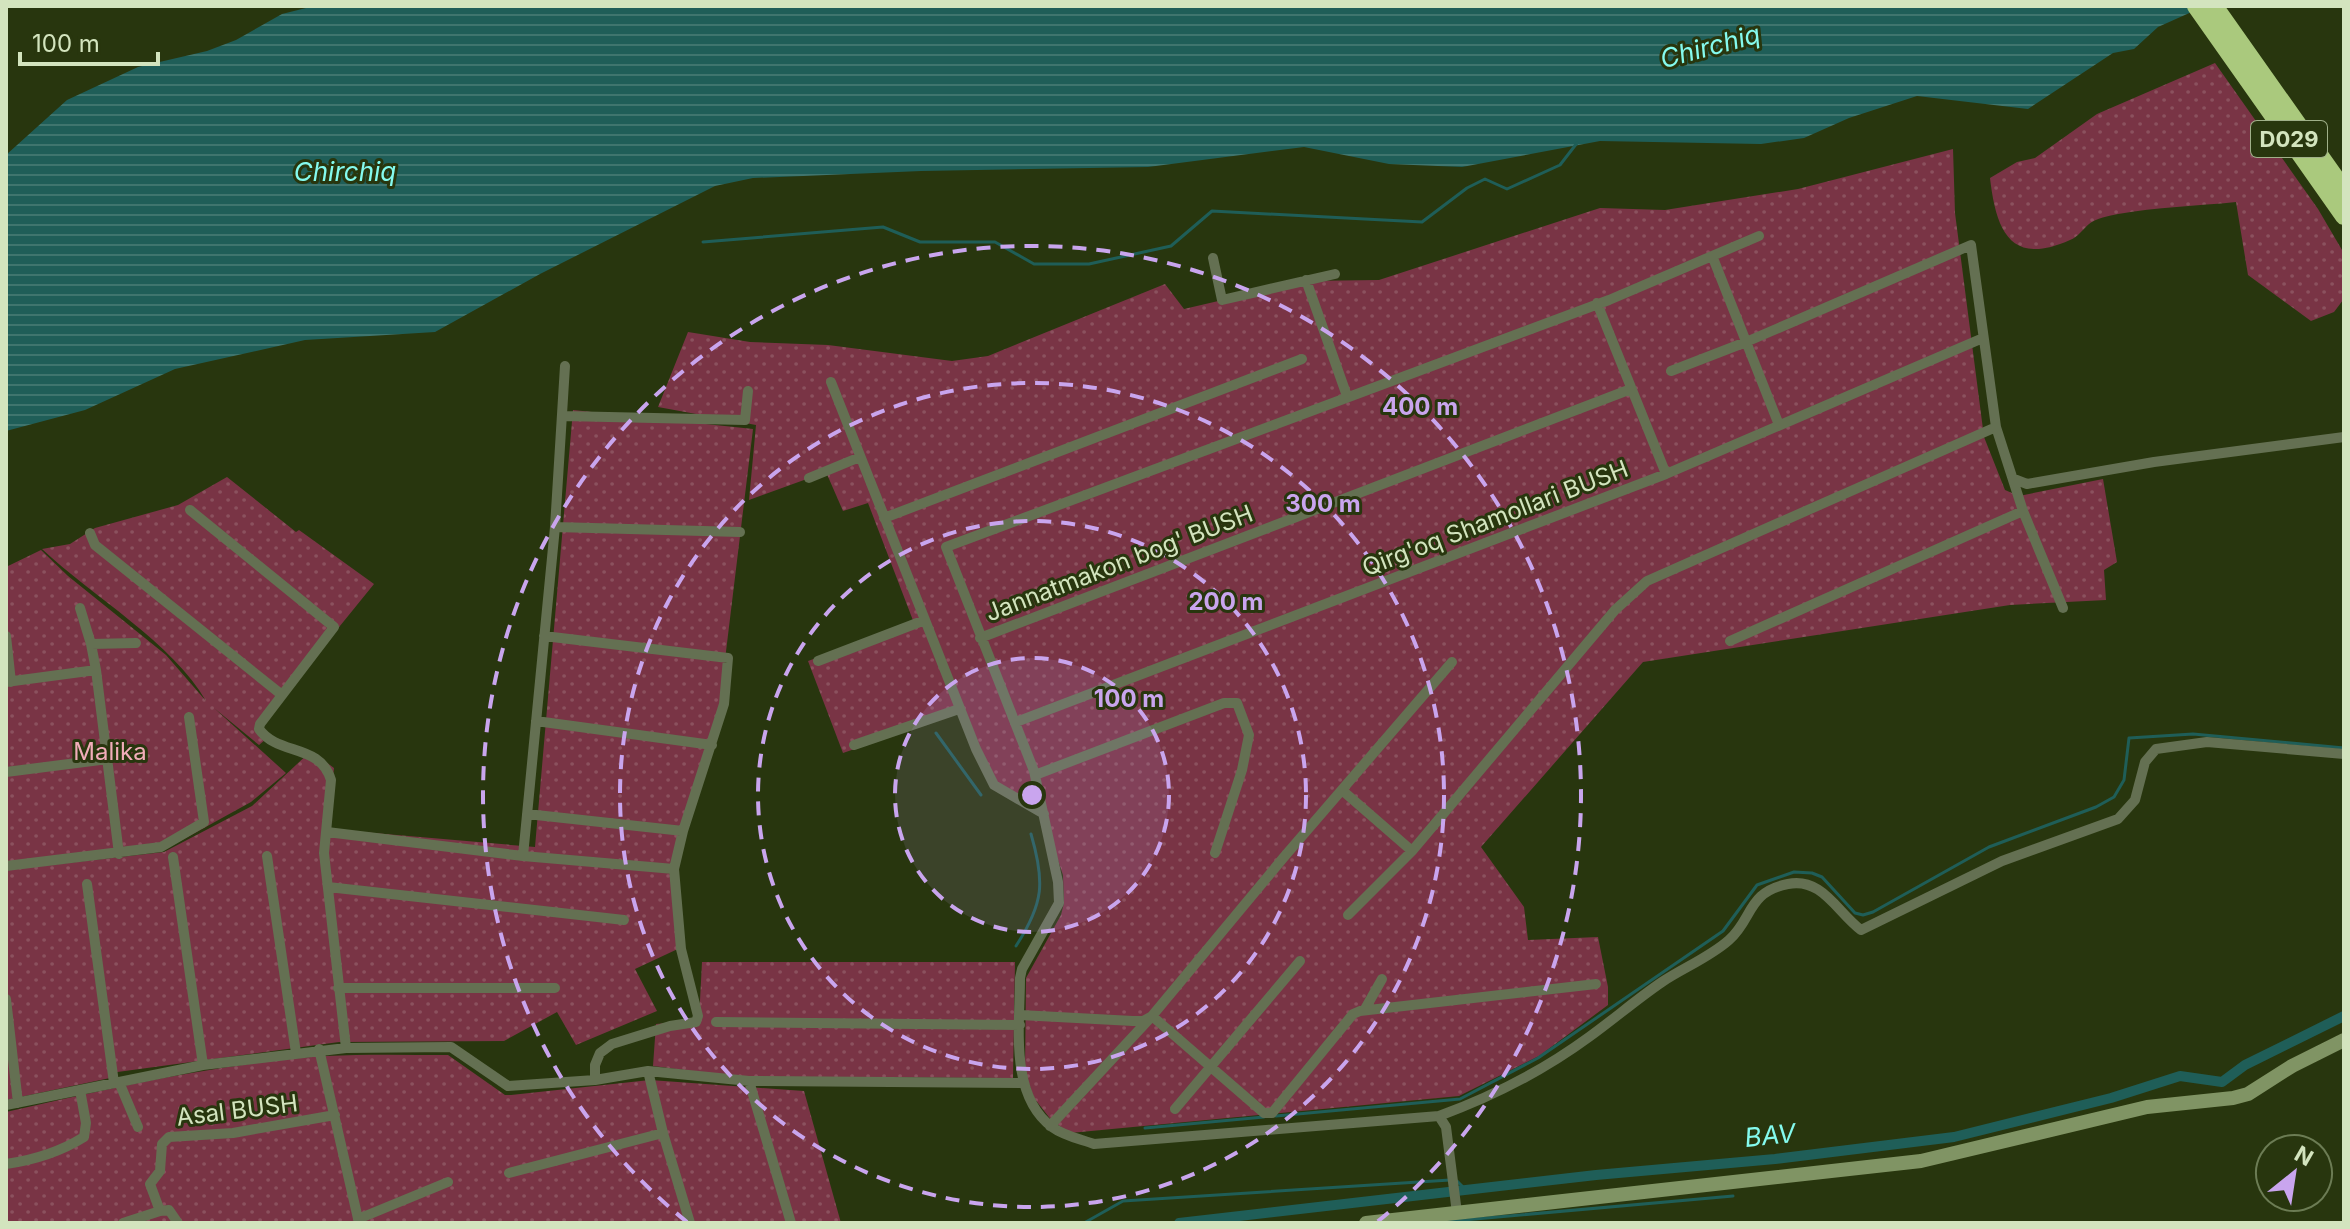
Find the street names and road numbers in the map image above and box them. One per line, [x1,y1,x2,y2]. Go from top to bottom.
road number: D029 [2251,121,2327,157]
street label: Qirg'oq Shamollari BUSH [1358,454,1632,582]
street label: Jannatmakon bog' BUSH [981,499,1257,627]
street label: Asal BUSH [175,1088,299,1132]

